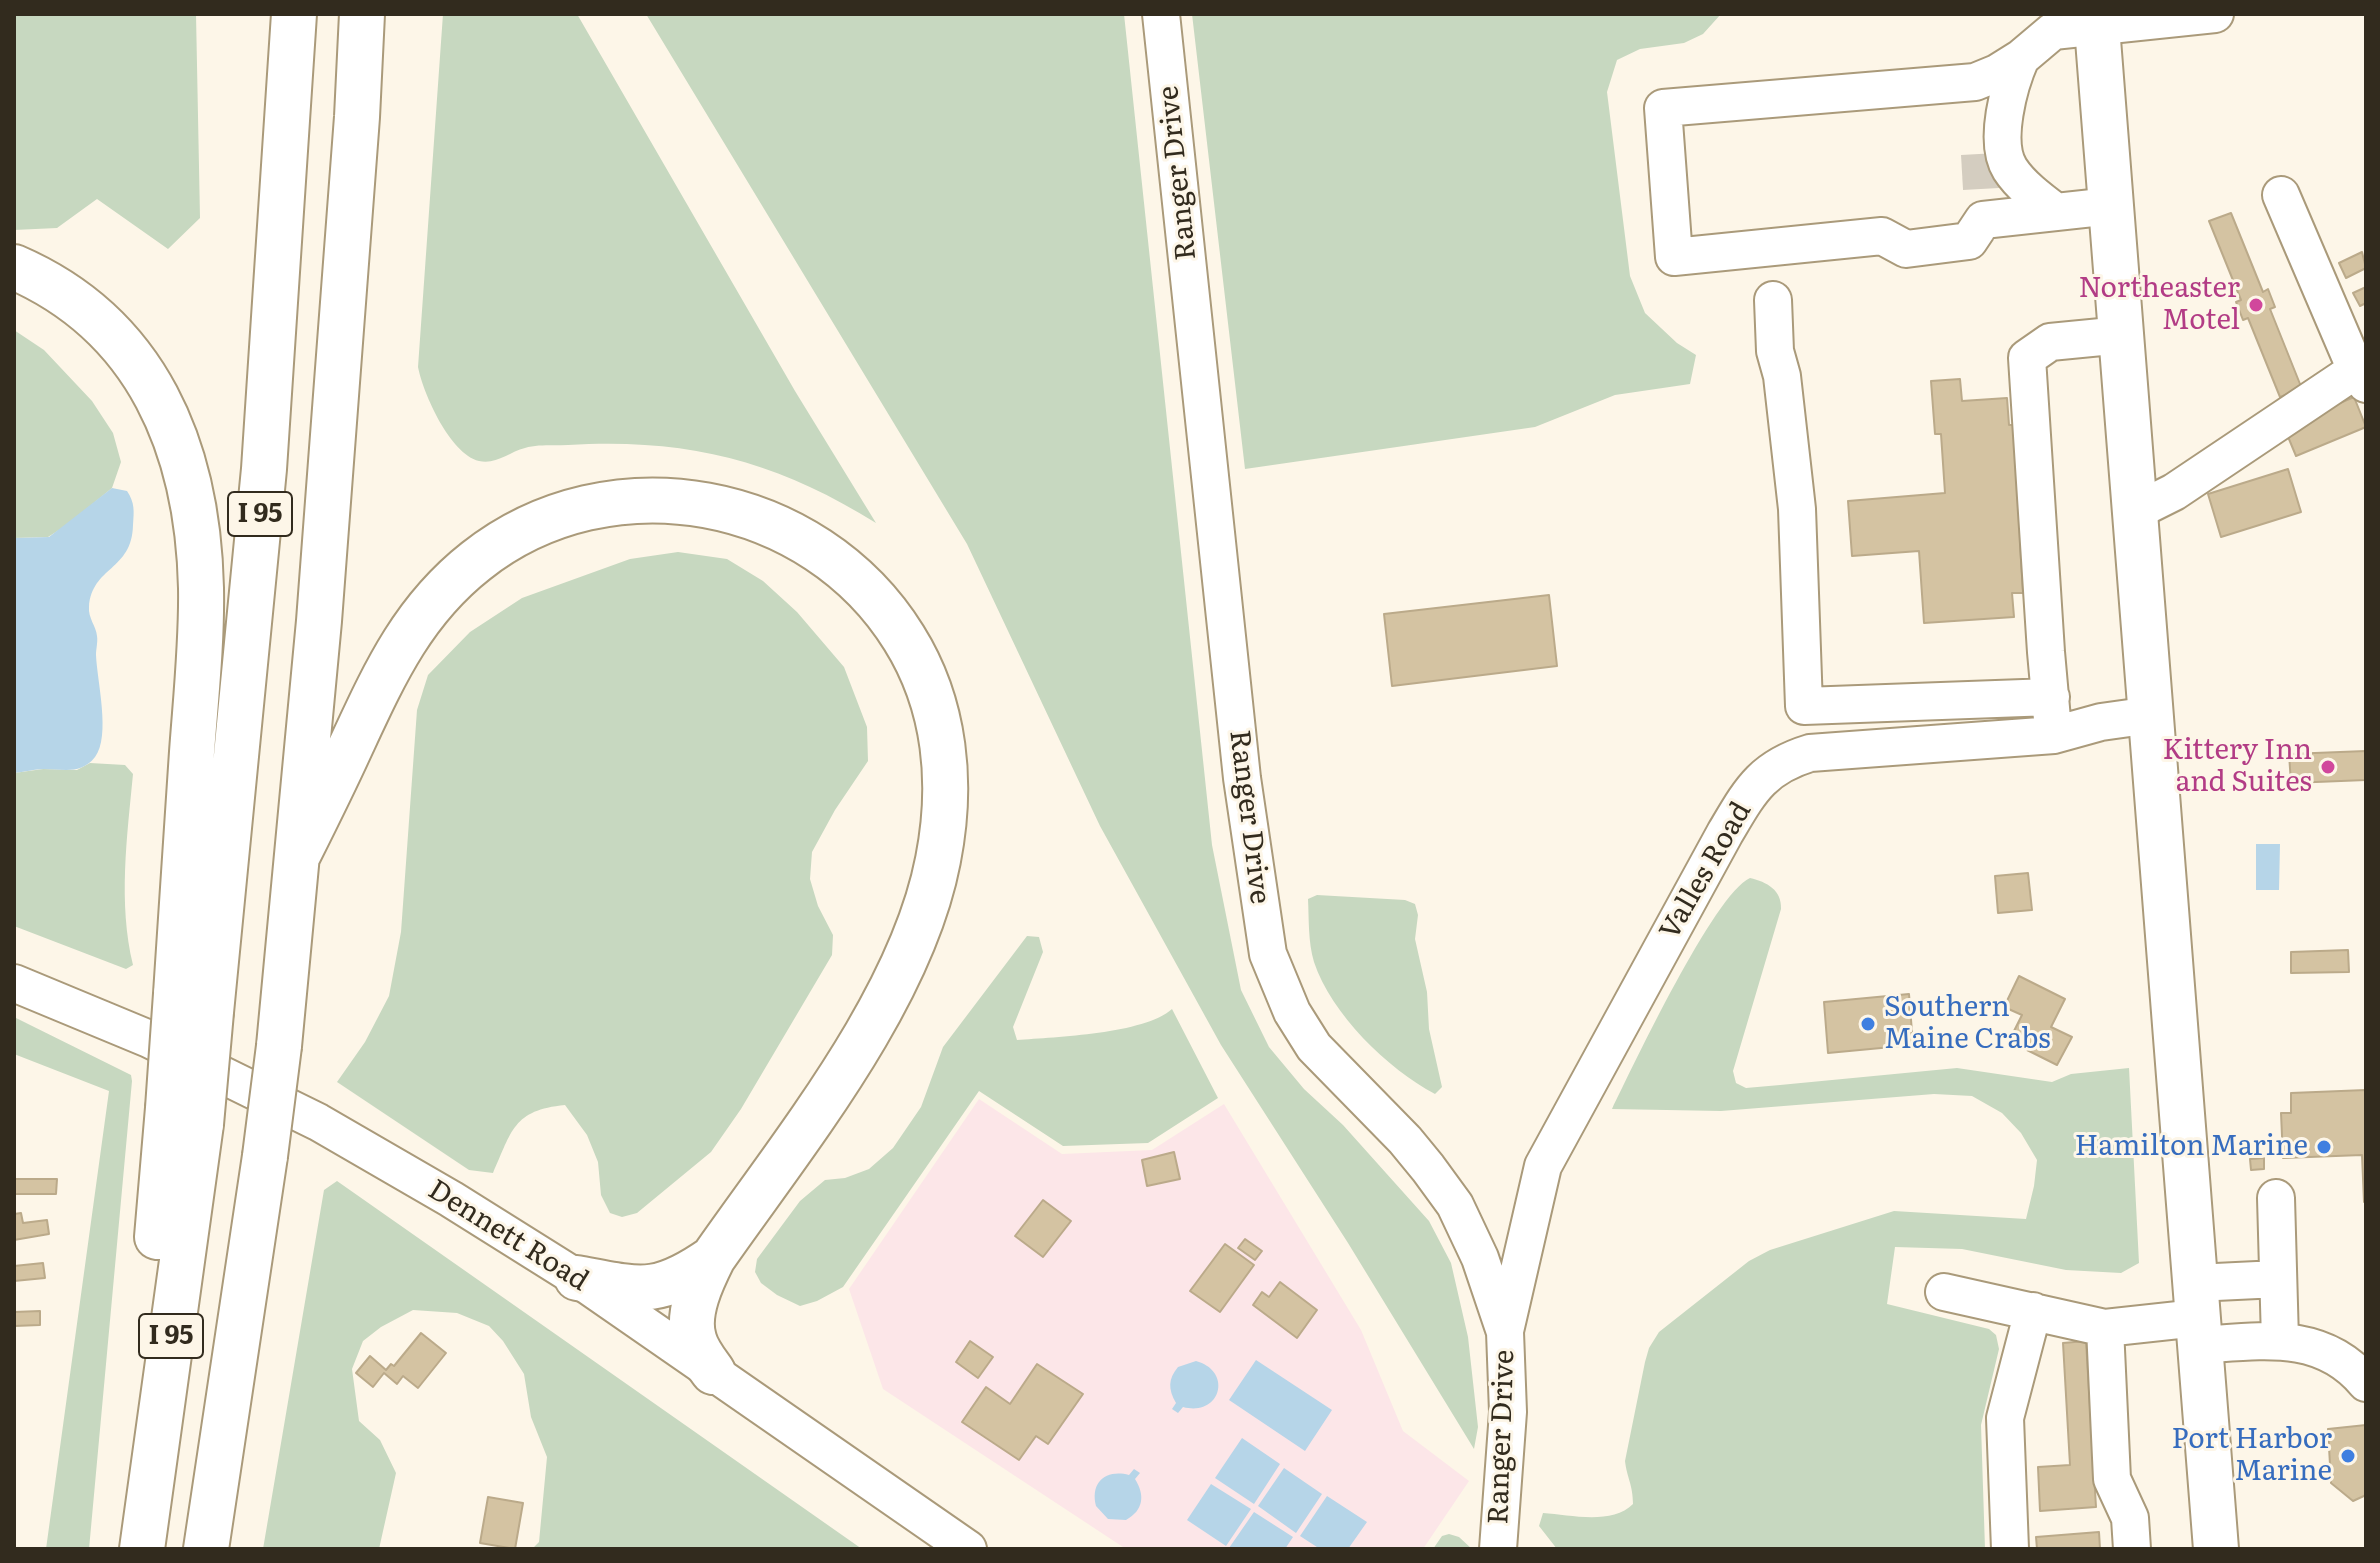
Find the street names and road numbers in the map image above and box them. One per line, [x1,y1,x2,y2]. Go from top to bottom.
street label: Ranger Drive [1152,84,1204,262]
road number: I 95 [228,492,292,536]
street label: Ranger Drive [1222,728,1276,906]
street label: Valles Road [1653,797,1759,945]
street label: Dennett Road [422,1173,594,1299]
road number: I 95 [139,1314,203,1358]
street label: Ranger Drive [1482,1349,1522,1525]

